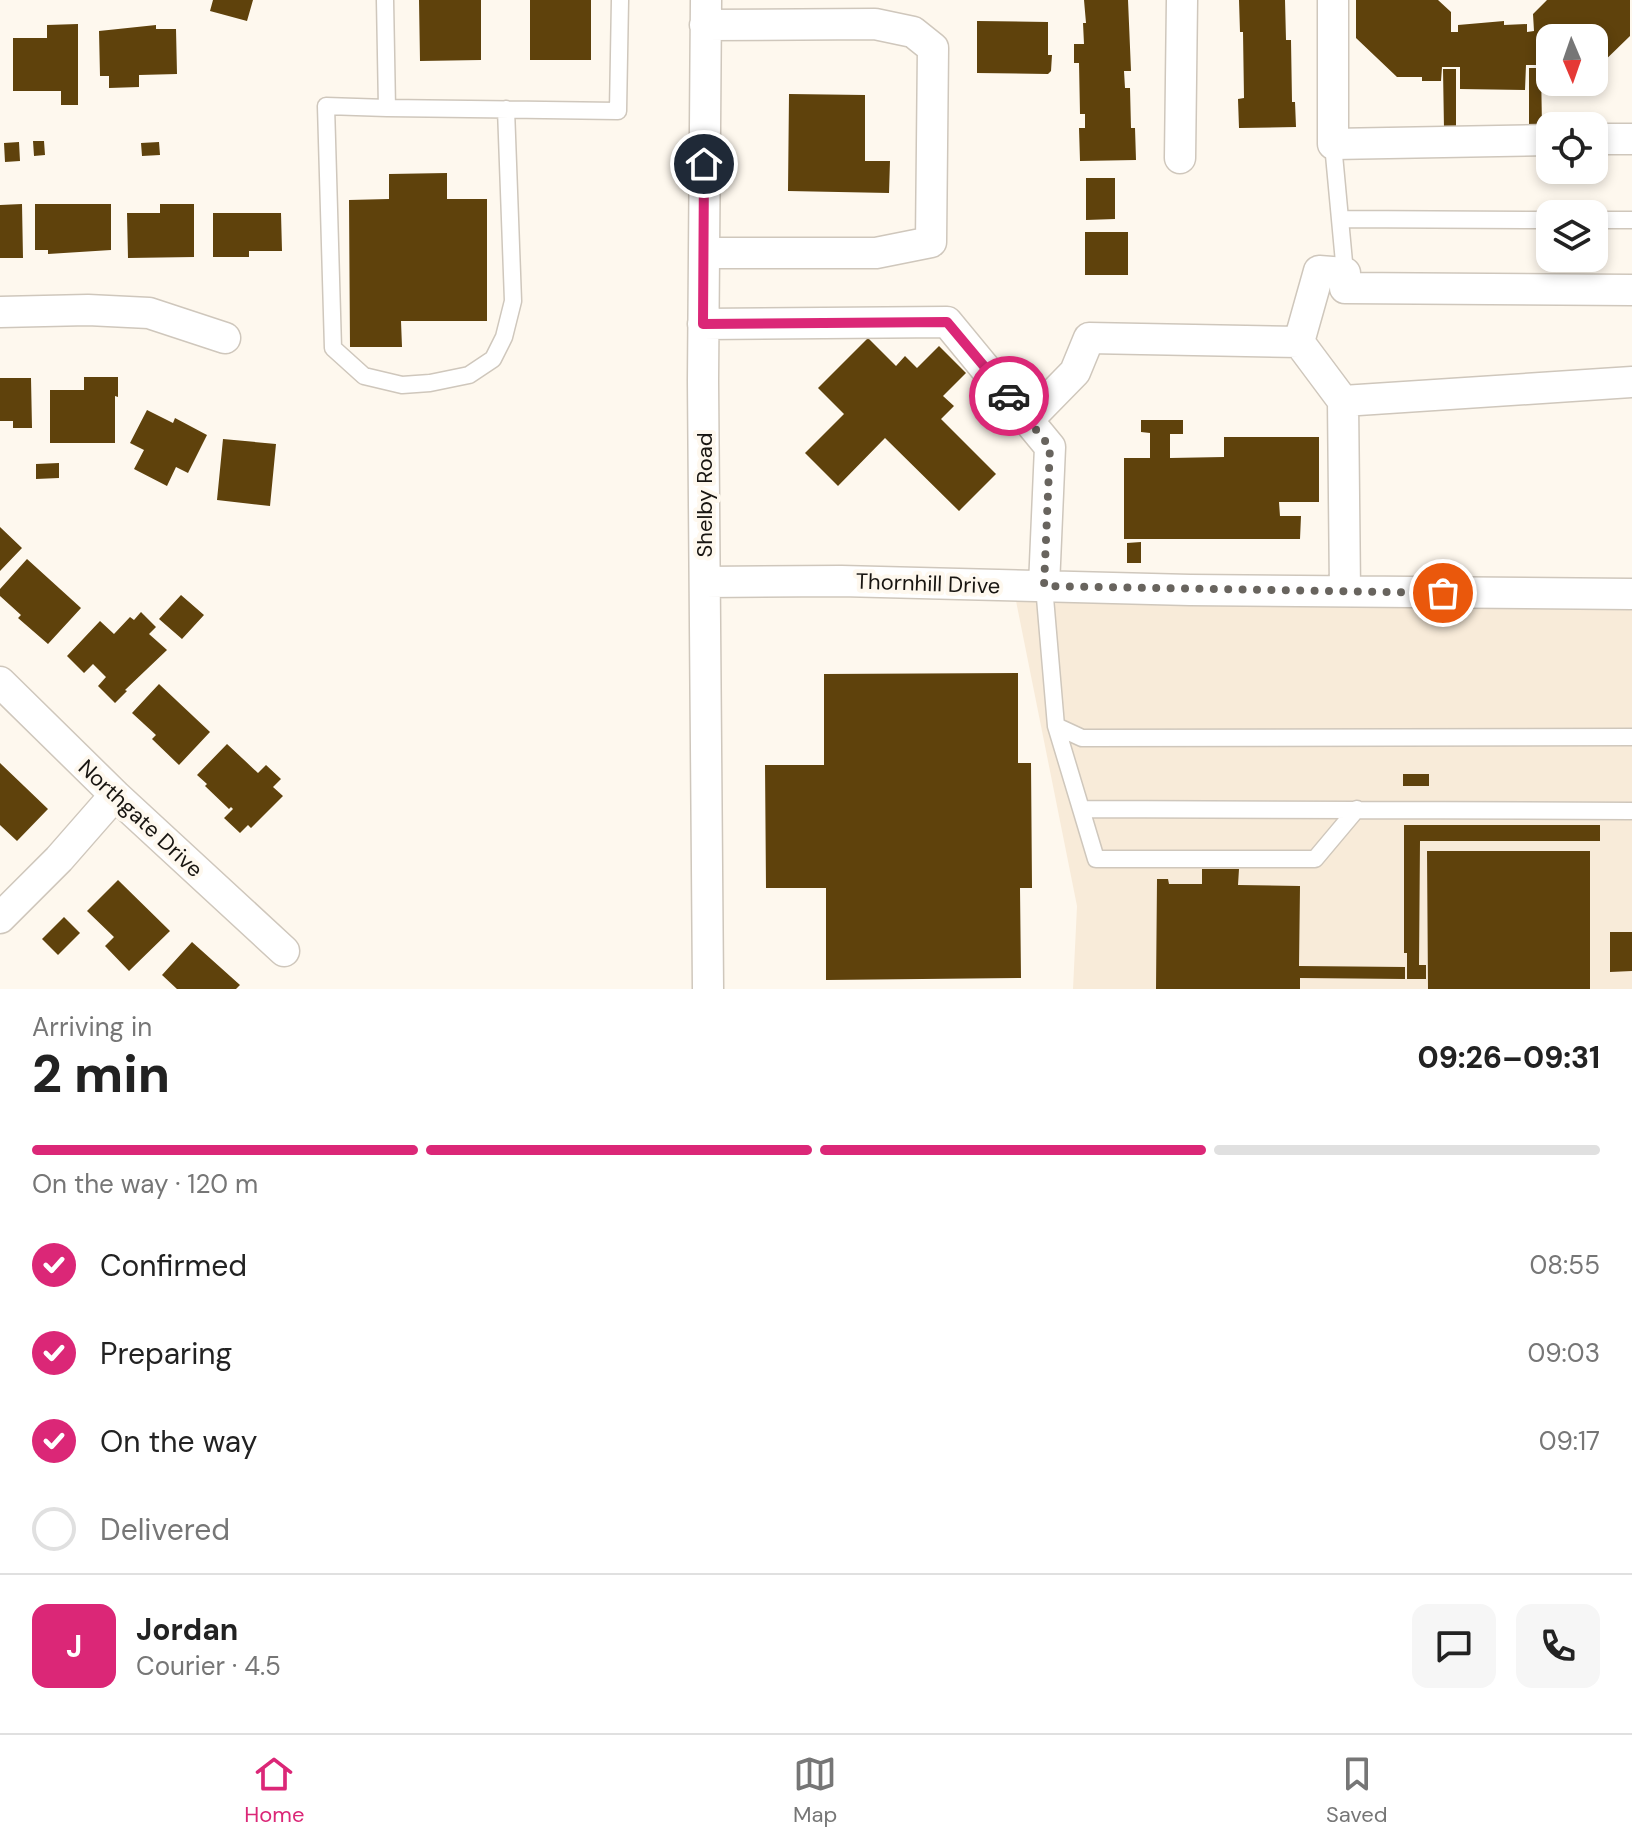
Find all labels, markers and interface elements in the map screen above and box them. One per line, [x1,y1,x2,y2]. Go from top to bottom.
north arrow [1536,24,1608,96]
map controls [1536,24,1608,272]
button: locate [1536,112,1608,184]
pin [670,130,738,198]
icon: home [682,142,726,186]
button: layers [1536,200,1608,272]
courier [969,356,1049,436]
icon: car [987,374,1031,418]
street label: Shelby Road [690,432,719,558]
pin [1409,559,1477,627]
street label: Thornhill Drive [855,566,1001,601]
icon: bag [1421,571,1465,615]
street label: Northgate Drive [72,753,209,884]
text: Arriving in [32,1010,152,1044]
text: 09:26–09:31 [1418,1038,1600,1077]
text: 2 min [32,1040,170,1108]
text: On the way · 120 m [32,1167,258,1201]
icon: check [32,1243,76,1287]
text: Confirmed [100,1246,247,1285]
text: 08:55 [1529,1248,1600,1282]
icon: check [32,1331,76,1375]
text: Preparing [100,1334,232,1373]
text: 09:03 [1527,1336,1600,1370]
icon: check [32,1419,76,1463]
text: On the way [100,1422,257,1461]
text: 09:17 [1539,1424,1600,1458]
text: Delivered [100,1510,230,1549]
button: chat [1412,1604,1496,1688]
button: phone [1516,1604,1600,1688]
text: Jordan [136,1610,238,1649]
text: J [66,1627,82,1666]
text: Courier · 4.5 [136,1649,281,1683]
tab: Home [244,1752,304,1829]
tab: Map [793,1752,837,1829]
tab: Saved [1326,1752,1388,1829]

